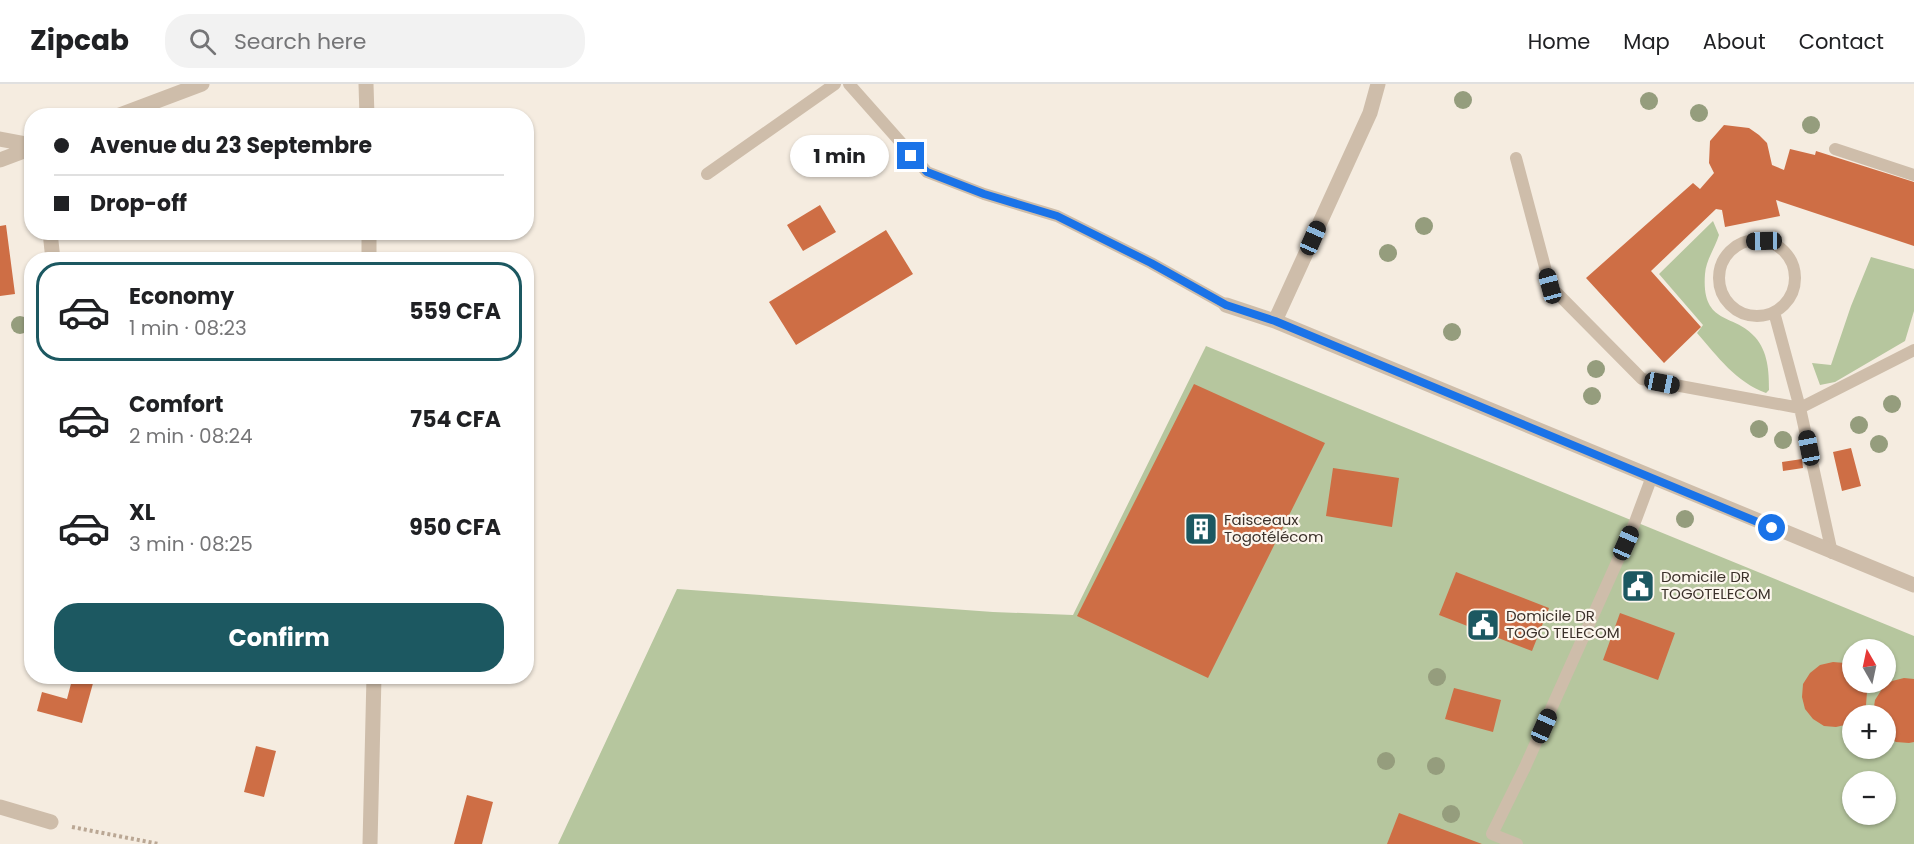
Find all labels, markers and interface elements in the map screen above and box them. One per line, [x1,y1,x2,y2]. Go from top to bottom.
search box [165,14,585,68]
text: Zipcab [30,21,129,60]
icon: search [186,25,219,58]
text: Search here [234,26,366,57]
text: Home [1528,27,1590,56]
text: Map [1623,27,1670,56]
text: About [1703,27,1766,56]
text: Contact [1799,27,1884,56]
text: Avenue du 23 Septembre [90,130,372,161]
callout: 1 min [791,135,890,177]
text: 1 min [813,142,866,170]
route end [897,142,924,169]
text: Drop-off [90,188,187,219]
car [1297,218,1329,258]
car [1746,232,1782,250]
car [1537,266,1563,306]
text: Economy [129,281,234,312]
icon: car [57,285,111,339]
text: 559 CFA [409,296,501,327]
text: 1 min · 08:23 [129,314,247,342]
car [1643,371,1681,395]
text: Comfort [129,389,223,420]
icon: car [57,393,111,447]
text: 754 CFA [410,404,501,435]
text: 2 min · 08:24 [129,422,253,450]
car [1797,429,1821,467]
text: XL [129,497,155,528]
icon: car [57,501,111,555]
place label: Faisceaux Togotélécom [1224,509,1323,547]
building icon: Faisceaux Togotélécom [1183,511,1219,547]
text: 950 CFA [409,512,501,543]
route start [1758,514,1785,541]
car [1610,523,1642,563]
text: 3 min · 08:25 [129,530,253,558]
place label: Domicile DR TOGOTELECOM [1661,566,1771,604]
public building icon: Domicile DR TOGOTELECOM [1620,568,1656,604]
button: Confirm [54,603,504,672]
place label: Domicile DR TOGO TELECOM [1506,605,1620,643]
public building icon: Domicile DR TOGO TELECOM [1465,607,1501,643]
north arrow [1842,639,1896,693]
map controls [1842,639,1896,825]
button: + [1842,705,1896,759]
car [1528,706,1560,746]
button: − [1842,771,1896,825]

